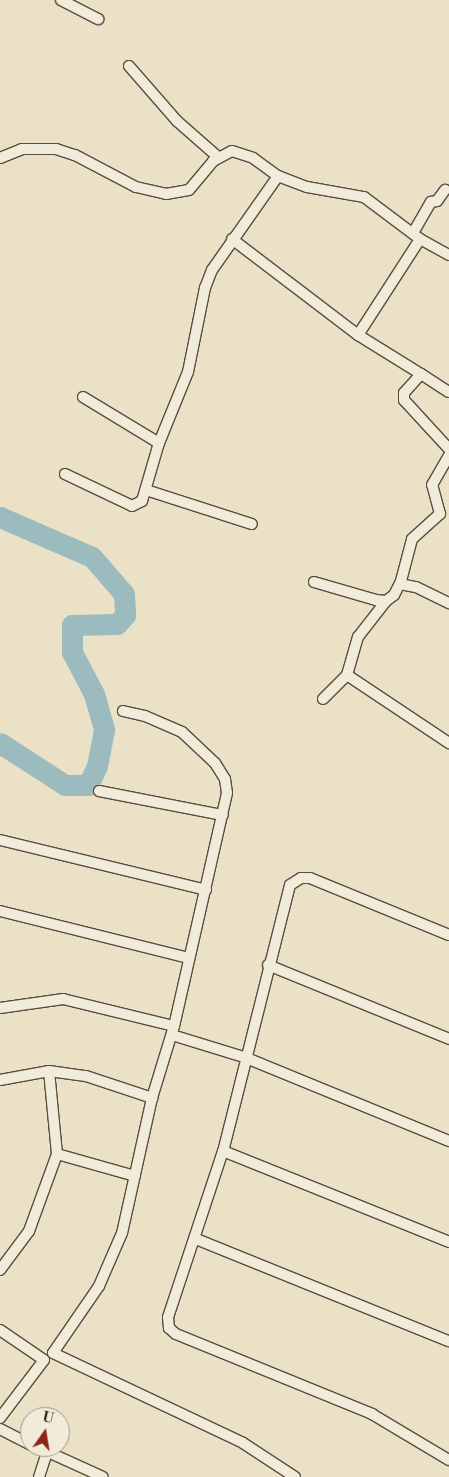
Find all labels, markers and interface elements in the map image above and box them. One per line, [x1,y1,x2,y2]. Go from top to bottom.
north arrow [20,1407,70,1457]
text: U [41,1408,55,1428]

